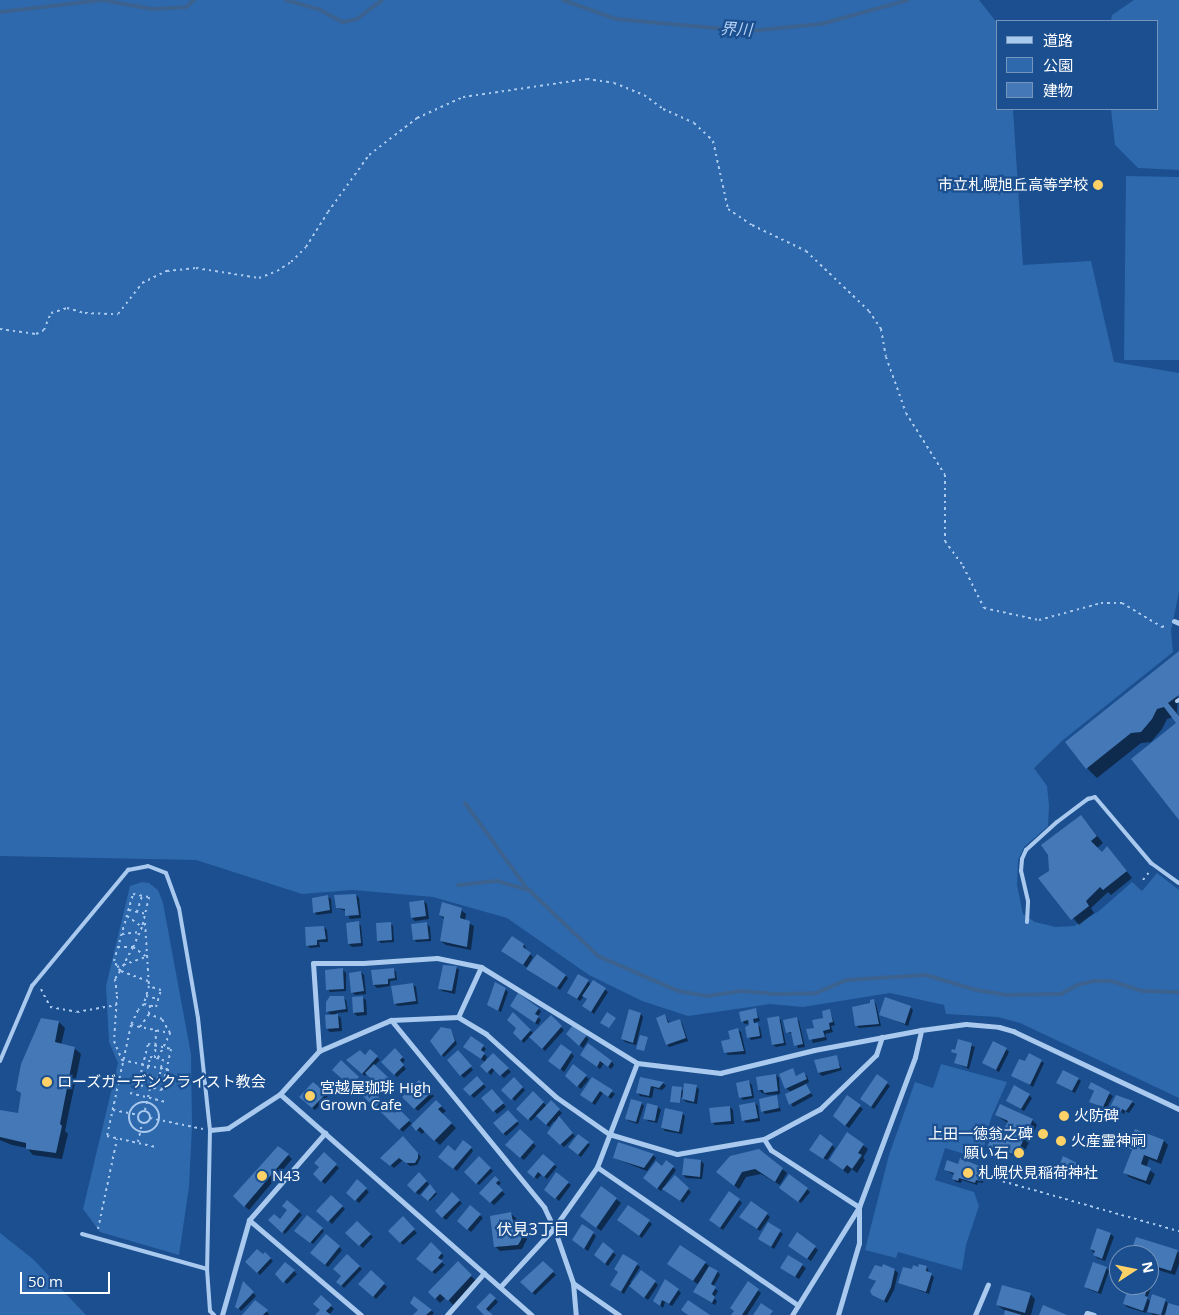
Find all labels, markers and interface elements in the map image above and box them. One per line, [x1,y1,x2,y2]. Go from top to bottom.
water label: 界川 [720,19,752,39]
legend [996,20,1159,110]
text: 道路 [1043,30,1073,50]
text: 公園 [1043,55,1073,75]
text: 建物 [1043,80,1073,100]
place label: 市立札幌旭丘高等学校 [938,176,1088,194]
marker: 市立札幌旭丘高等学校 [1092,179,1104,191]
place label: ローズガーデンクライスト教会 [57,1073,267,1091]
marker: ローズガーデンクライスト教会 [41,1076,53,1088]
place label: 宮越屋珈琲 High Grown Cafe [320,1078,431,1113]
marker: 宮越屋珈琲 High Grown Cafe [304,1090,316,1102]
place label: 火防碑 [1074,1107,1119,1125]
marker: 火防碑 [1058,1110,1070,1122]
place label: 上田一徳翁之碑 [928,1125,1033,1143]
marker: 上田一徳翁之碑 [1037,1128,1049,1140]
place label: 火産霊神祠 [1071,1132,1146,1150]
marker: 火産霊神祠 [1055,1135,1067,1147]
place label: 願い石 [964,1144,1009,1162]
marker: 願い石 [1013,1147,1025,1159]
place label: 札幌伏見稲荷神社 [978,1164,1098,1182]
place label: N43 [272,1167,300,1185]
marker: 札幌伏見稲荷神社 [962,1167,974,1179]
marker: N43 [256,1170,268,1182]
district label: 伏見3丁目 [496,1219,570,1239]
north arrow [1109,1245,1159,1295]
text: N [1138,1260,1159,1275]
scale bar [22,1262,112,1294]
text: 50 m [28,1271,63,1291]

